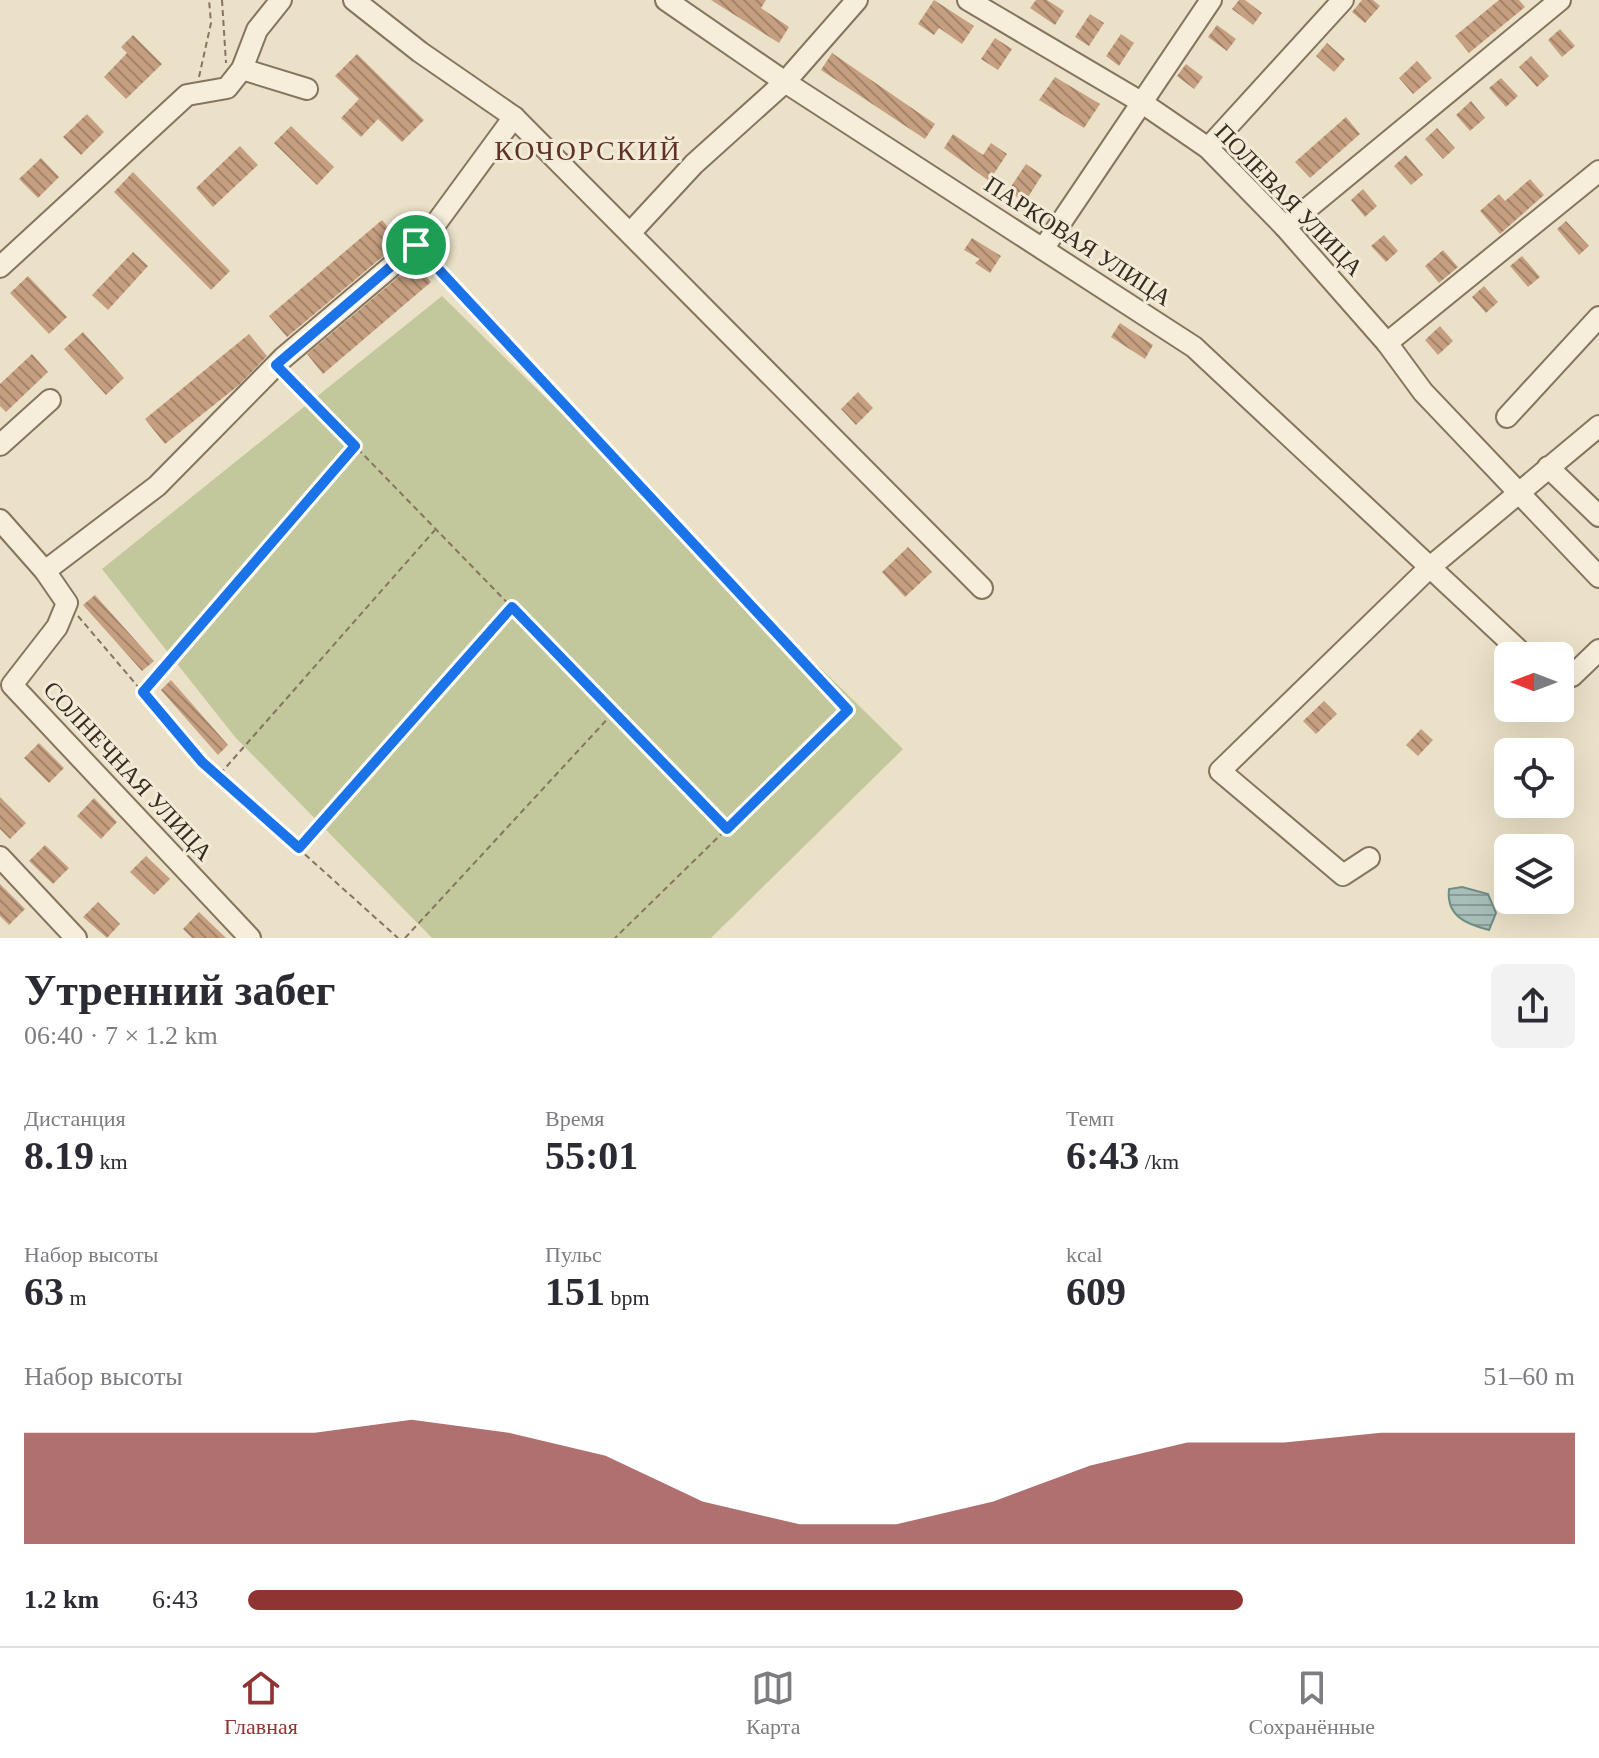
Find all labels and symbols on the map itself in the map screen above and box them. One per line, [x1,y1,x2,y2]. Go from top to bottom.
street label: ПОЛЕВАЯ УЛИЦА [1210,119,1369,282]
district label: КОЧОРСКИЙ [494,135,682,166]
street label: ПАРКОВАЯ УЛИЦА [980,171,1177,311]
pin [382,211,450,279]
north arrow [1494,642,1574,722]
street label: СОЛНЕЧНАЯ УЛИЦА [38,676,218,866]

